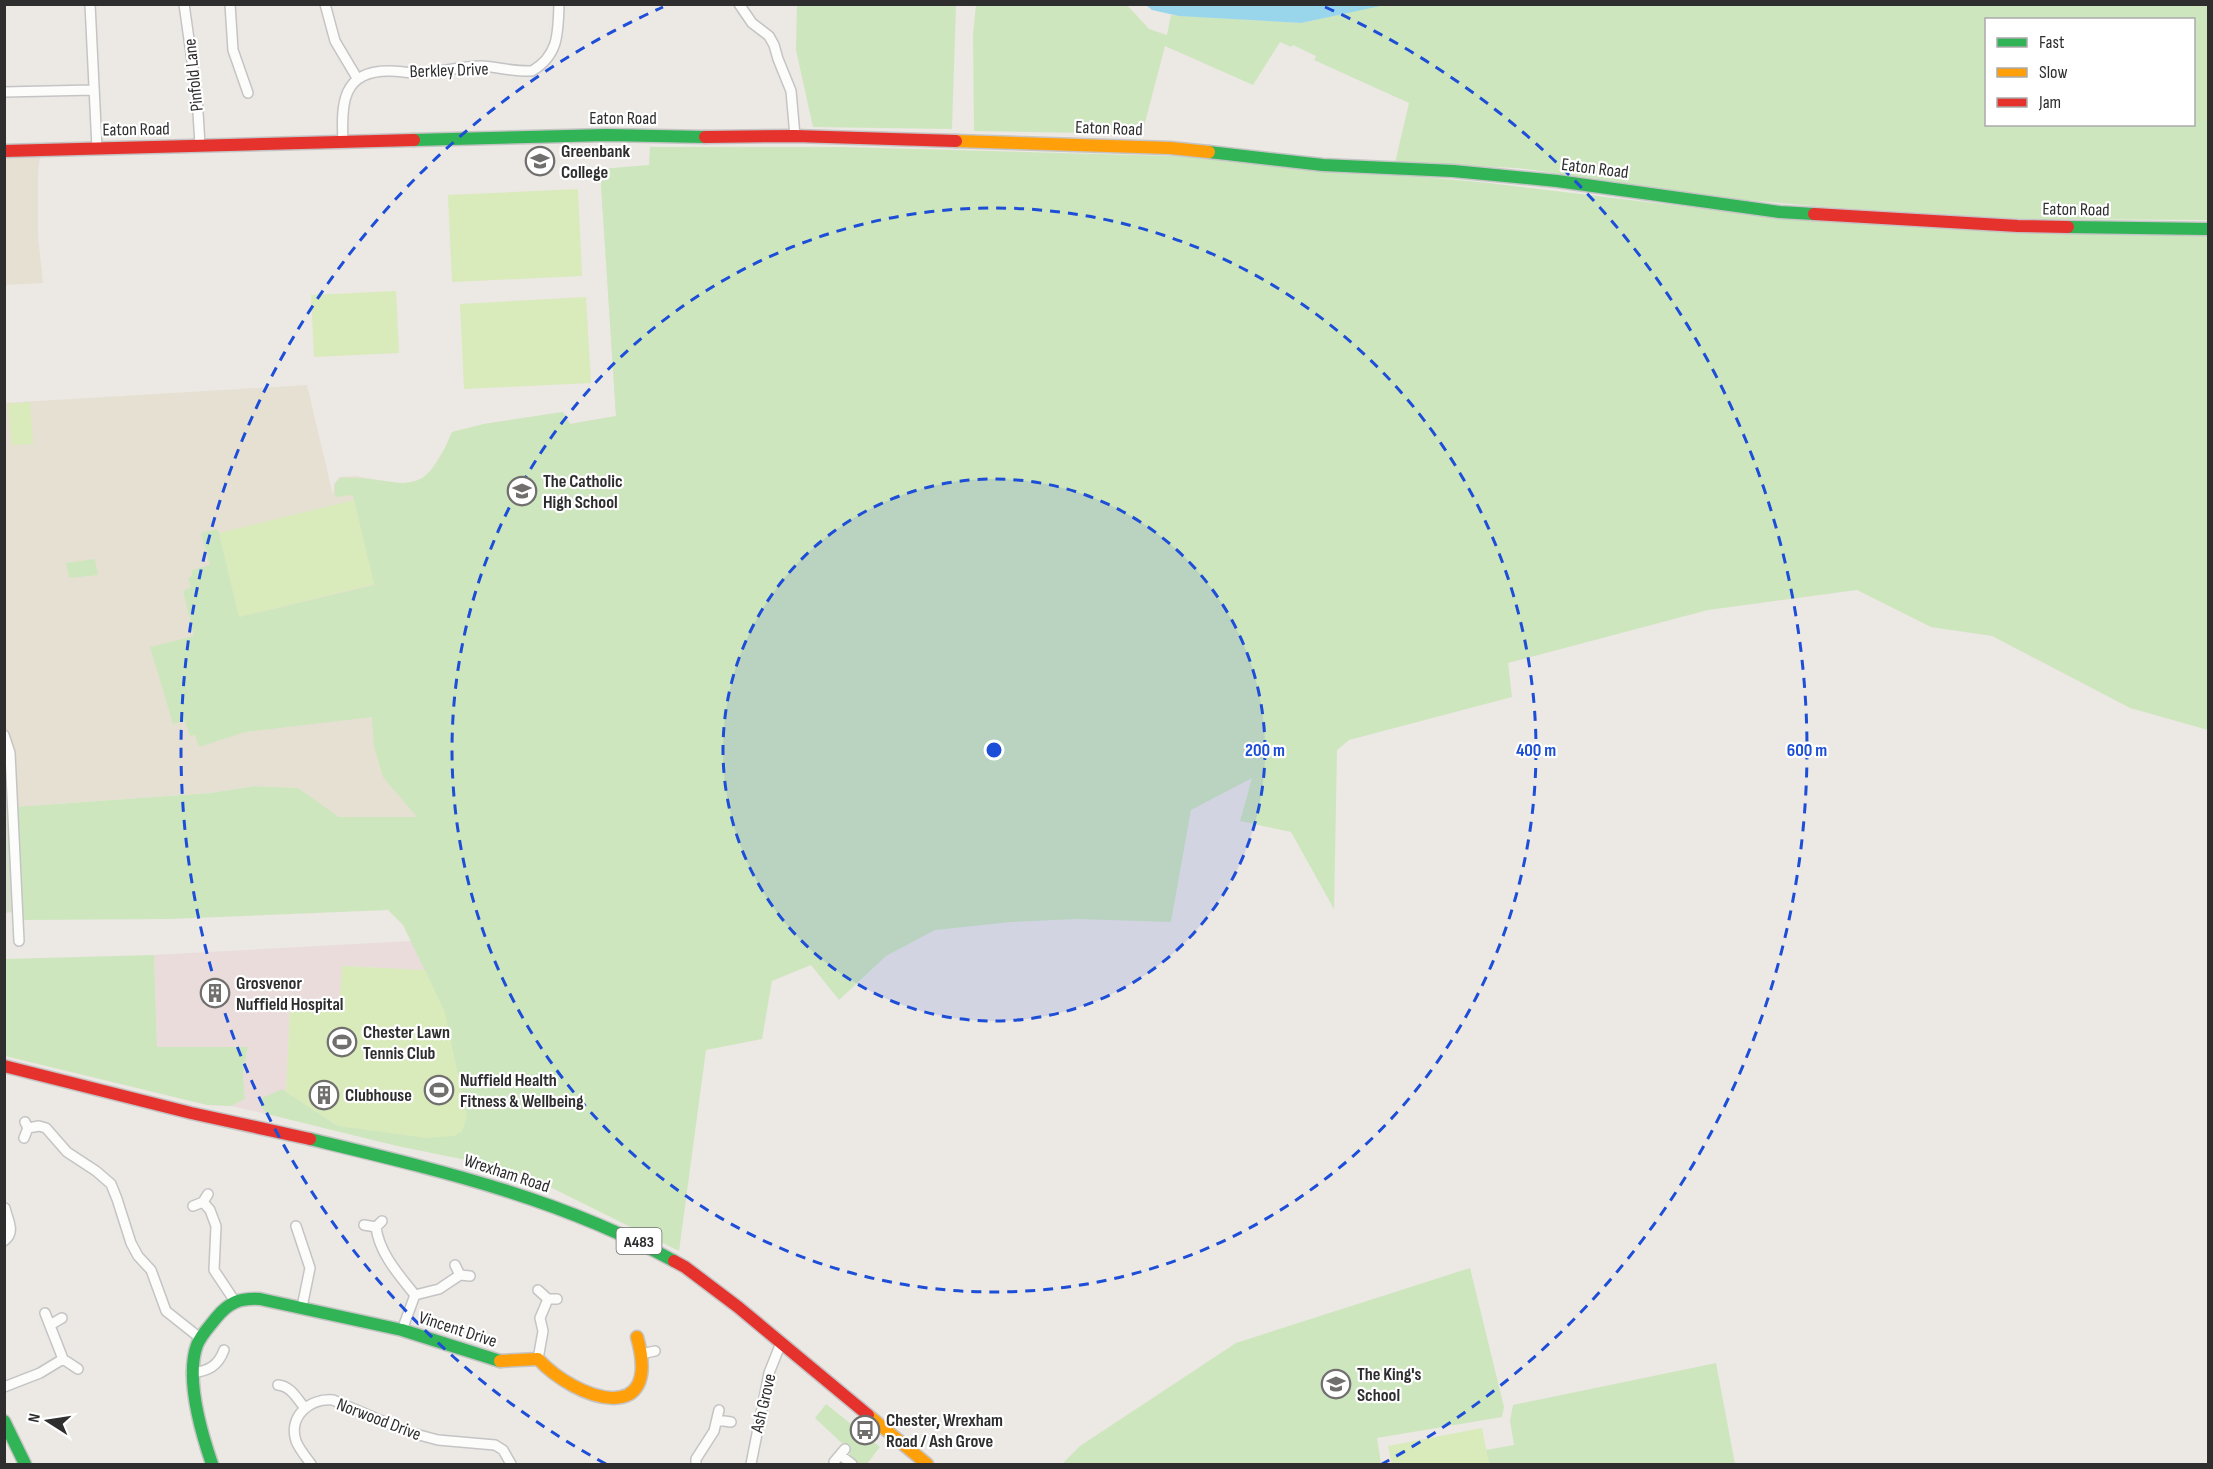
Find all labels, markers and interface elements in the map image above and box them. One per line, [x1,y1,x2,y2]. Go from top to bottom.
legend [1985,18,2195,126]
text: Fast [2039,32,2065,53]
street label: Pinfold Lane [179,37,208,112]
street label: Berkley Drive [409,59,489,82]
text: Slow [2039,62,2068,83]
text: Jam [2038,92,2061,113]
street label: Eaton Road [589,108,657,129]
street label: Eaton Road [1075,117,1143,140]
street label: Eaton Road [102,118,170,141]
place label: Greenbank College [561,141,630,183]
school or university icon: Greenbank College [524,145,556,177]
street label: Eaton Road [1560,154,1630,183]
street label: Eaton Road [2042,198,2110,221]
place label: The Catholic High School [543,471,623,513]
school or university icon: The Catholic High School [506,475,538,507]
centre of rings [984,740,1004,760]
text: 200 m [1245,740,1285,761]
text: 400 m [1516,740,1556,761]
text: 600 m [1787,740,1827,761]
place label: Grosvenor Nuffield Hospital [236,973,343,1015]
building icon: Grosvenor Nuffield Hospital [199,977,231,1009]
place label: Chester Lawn Tennis Club [363,1022,450,1064]
sports icon: Chester Lawn Tennis Club [326,1026,358,1058]
place label: Nuffield Health Fitness & Wellbeing [460,1070,584,1112]
sports icon: Nuffield Health Fitness & Wellbeing [423,1074,455,1106]
building icon: Clubhouse [308,1079,340,1111]
place label: Clubhouse [345,1085,412,1106]
street label: Wrexham Road [461,1150,553,1197]
road number: A483 [616,1228,662,1254]
street label: Vincent Drive [416,1307,500,1352]
place label: The King's School [1357,1364,1422,1406]
school or university icon: The King's School [1320,1368,1352,1400]
street label: Ash Grove [746,1371,780,1436]
north arrow [18,1391,78,1451]
street label: Norwood Drive [334,1394,424,1445]
place label: Chester, Wrexham Road / Ash Grove [886,1410,1003,1452]
text: N [25,1412,45,1424]
bus stop icon: Chester, Wrexham Road / Ash Grove [849,1414,881,1446]

